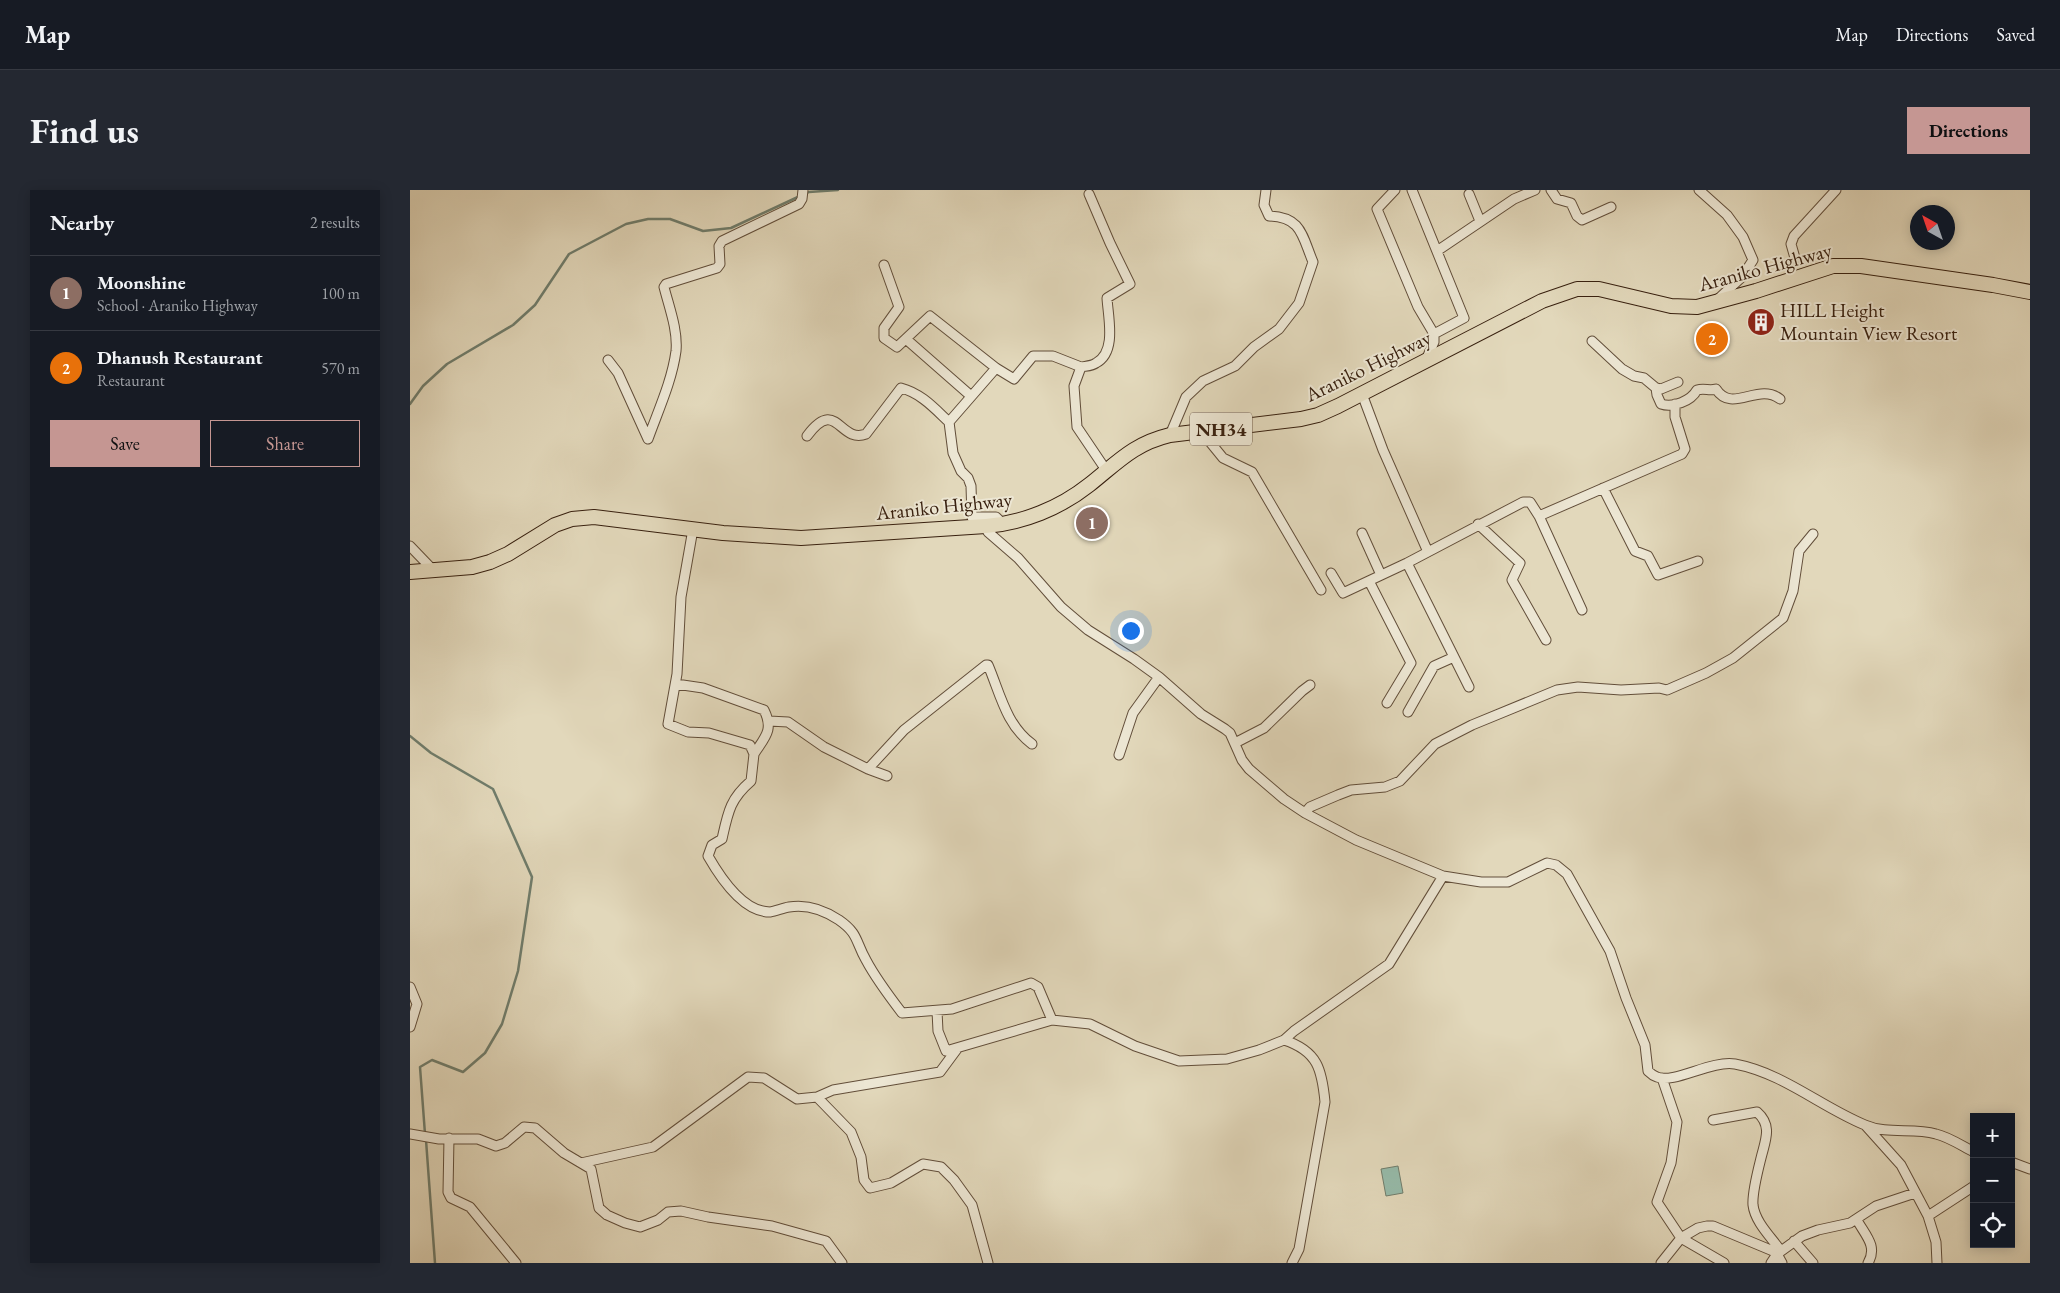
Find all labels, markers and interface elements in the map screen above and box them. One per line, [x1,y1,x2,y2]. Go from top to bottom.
text: Map [25,19,70,50]
text: Map [1836,23,1868,46]
text: Directions [1896,23,1968,46]
text: Saved [1996,23,2035,46]
button: Directions [1907,107,2030,154]
text: Find us [30,108,139,153]
north arrow [1910,205,1955,250]
text: Nearby [50,209,114,236]
text: 2 results [310,212,360,233]
street label: Araniko Highway [1695,237,1835,298]
text: Moonshine [97,270,186,295]
text: 1 [62,283,70,304]
text: 100 m [321,283,360,304]
text: School · Araniko Highway [97,295,258,316]
place label: HILL Height Mountain View Resort [1780,297,1958,346]
building icon: HILL Height Mountain View Resort [1746,307,1776,337]
pin: 2 [1696,320,1728,358]
street label: Araniko Highway [1300,324,1435,408]
text: Dhanush Restaurant [97,345,263,370]
text: 2 [62,358,70,379]
text: 570 m [321,358,360,379]
text: Restaurant [97,370,165,391]
road number: NH34 [1190,412,1252,445]
button: Save [50,420,200,467]
button: Share [210,420,360,467]
street label: Araniko Highway [874,486,1014,526]
pin: 1 [1076,504,1108,542]
your location [1118,618,1144,644]
map controls [1970,1113,2015,1248]
button: + [1970,1113,2015,1158]
button: − [1970,1158,2015,1203]
button: locate [1970,1203,2015,1248]

